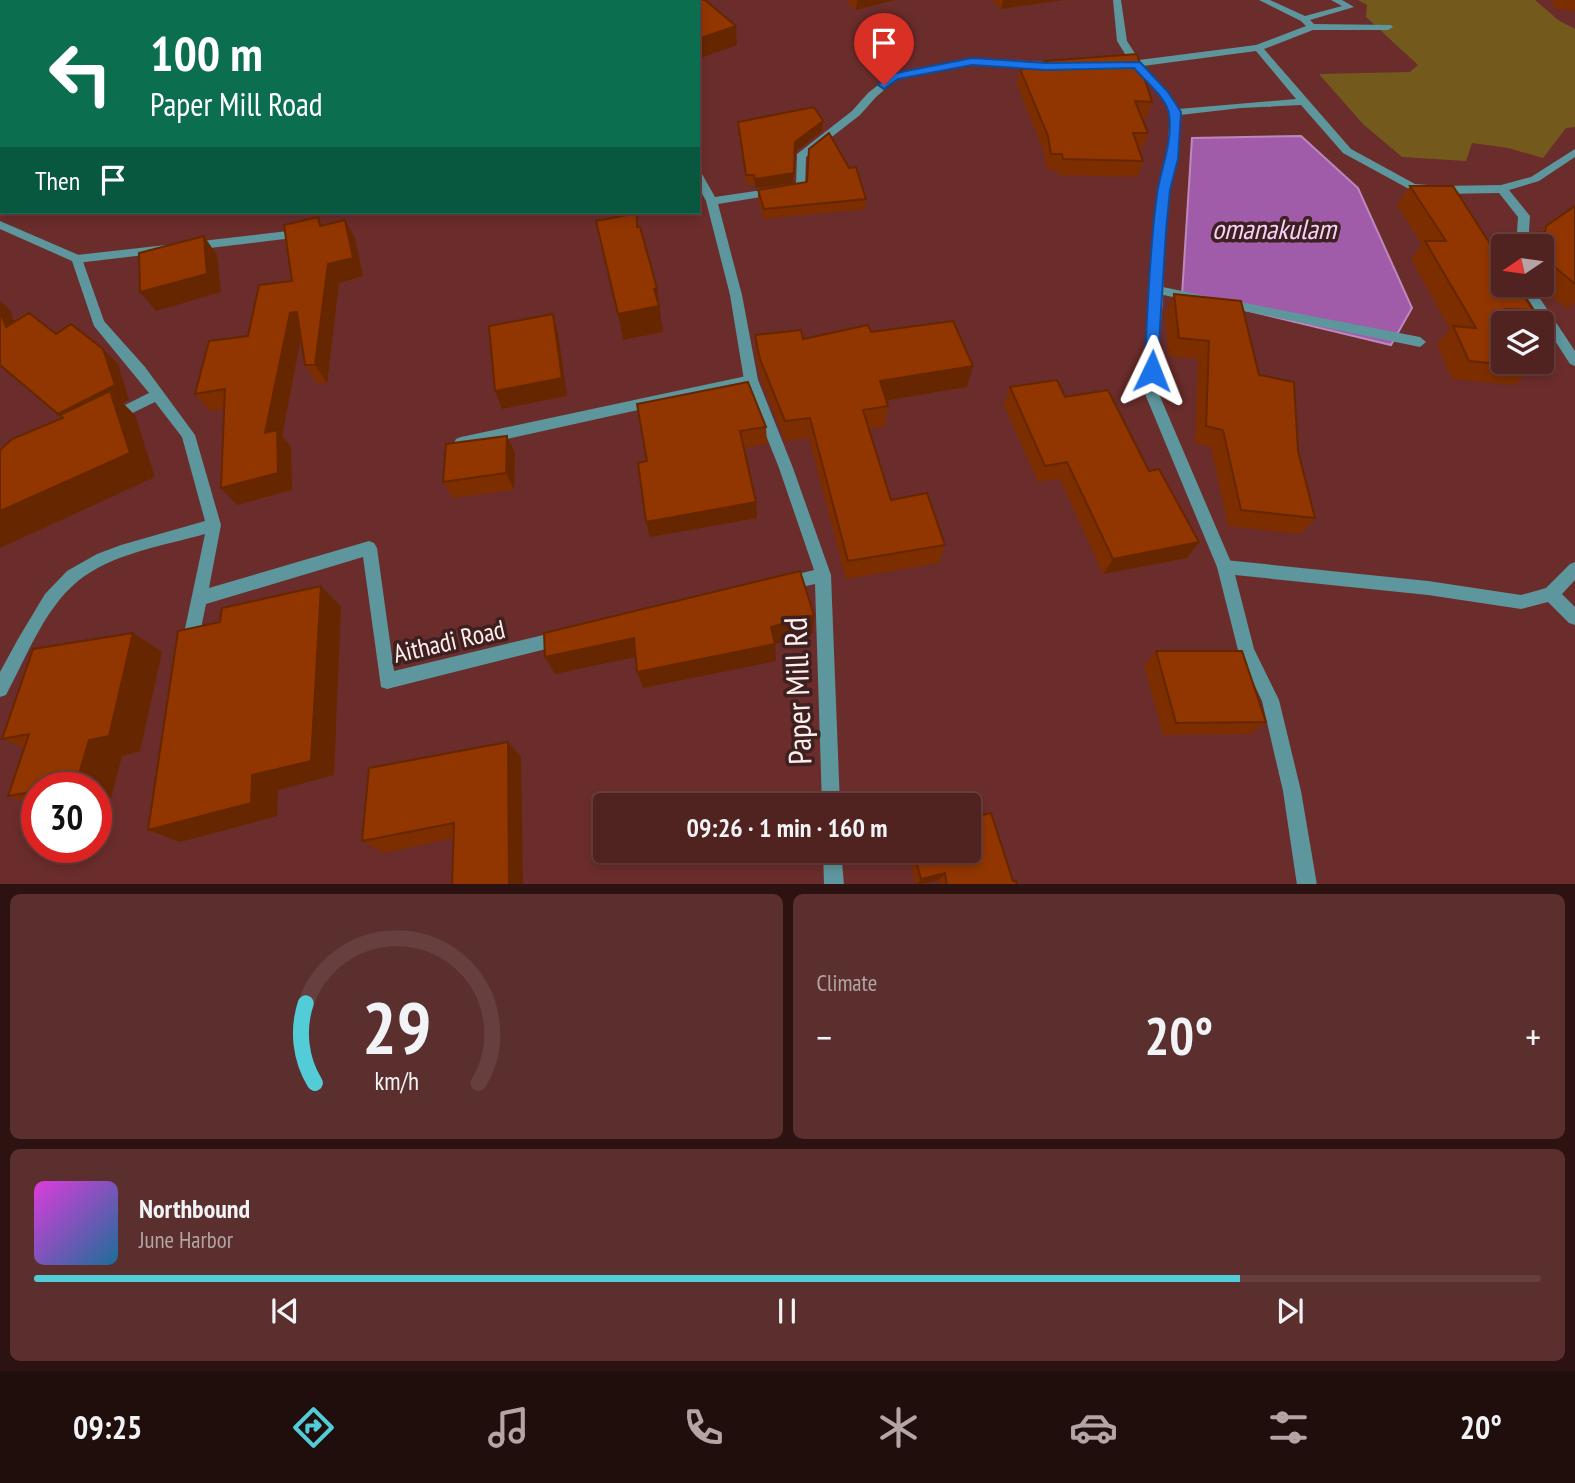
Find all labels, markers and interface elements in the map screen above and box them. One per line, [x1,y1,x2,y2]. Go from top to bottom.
pin [854,13,914,85]
text: 100 m [150,21,263,85]
icon: arrive [865,24,903,62]
icon: left [35,28,126,119]
text: Paper Mill Road [150,83,323,125]
icon: arrive [94,161,132,199]
text: Then [35,164,80,197]
water label: omanakulam [1212,210,1338,247]
north arrow [1491,234,1554,298]
map controls [1491,234,1554,374]
button: layers [1491,311,1554,374]
position arrow [1115,334,1189,408]
street label: Aithadi Road [390,612,508,670]
street label: Paper Mill Rd [773,617,821,765]
speed limit sign: 30 [21,772,112,863]
text: 09:26 · 1 min · 160 m [687,811,887,844]
text: Climate [817,968,877,997]
text: 29 [361,979,431,1073]
text: 20° [1144,1002,1213,1069]
text: − [817,1012,832,1061]
text: + [1525,1012,1541,1061]
text: km/h [374,1064,418,1096]
text: Northbound [139,1192,250,1225]
text: June Harbor [139,1225,233,1254]
icon: previous [266,1292,304,1330]
icon: pause [768,1292,806,1330]
icon: next [1271,1292,1309,1330]
icon: directions [289,1403,338,1452]
icon: music [484,1403,533,1452]
icon: phone [679,1403,728,1452]
icon: climate [874,1403,923,1452]
icon: car [1069,1403,1118,1452]
icon: filters [1264,1403,1313,1452]
text: 09:25 [73,1406,142,1448]
text: 20° [1460,1406,1502,1448]

